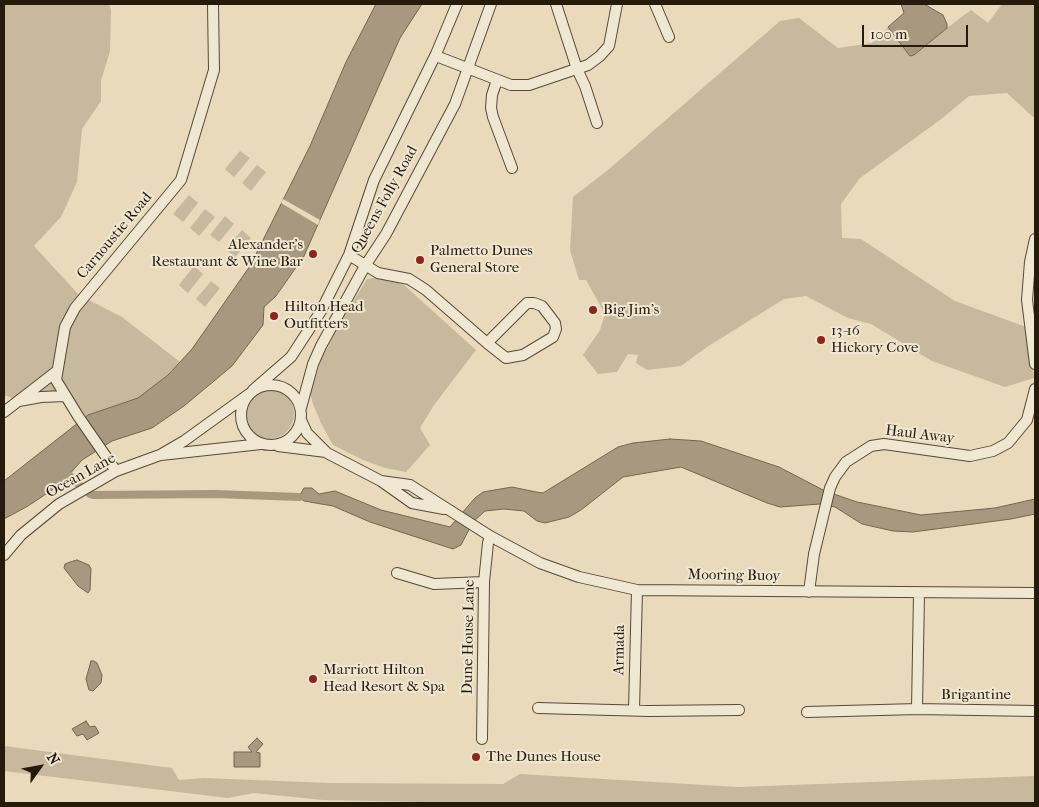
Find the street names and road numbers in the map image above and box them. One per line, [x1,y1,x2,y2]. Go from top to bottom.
street label: Queens Folly Road [348,143,422,257]
street label: Carnoustie Road [74,189,156,283]
street label: Haul Away [884,422,956,448]
street label: Ocean Lane [43,449,119,503]
street label: Mooring Buoy [688,566,780,586]
street label: Dune House Lane [459,579,479,695]
street label: Armada [611,625,629,675]
street label: Brigantine [941,686,1011,704]

